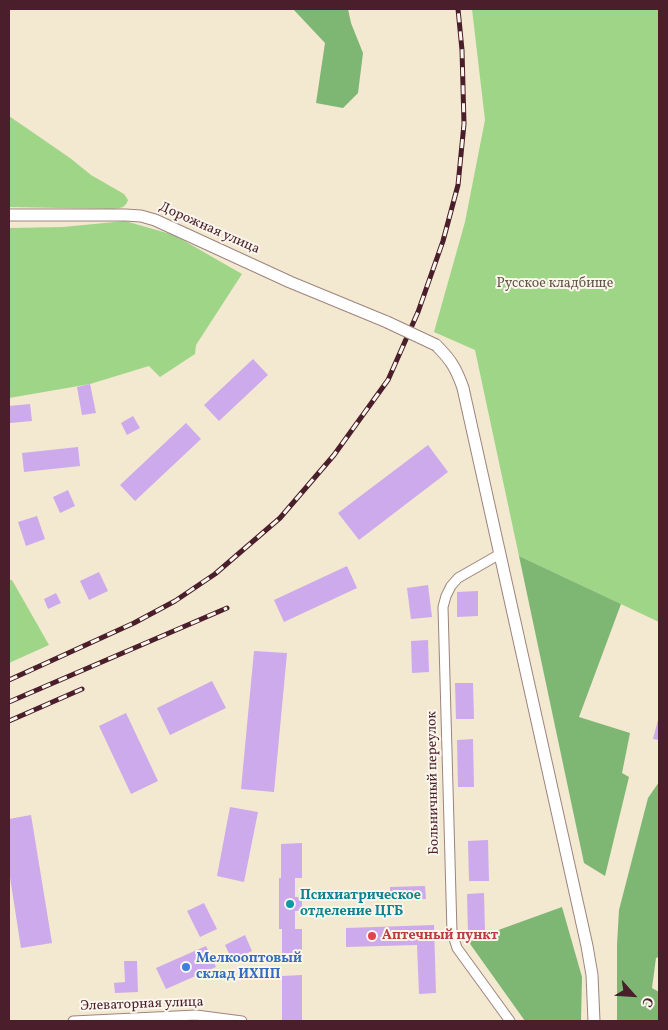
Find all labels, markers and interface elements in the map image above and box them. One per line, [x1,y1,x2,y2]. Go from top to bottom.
street label: Дорожная улица [156,199,262,259]
park label: Русское кладбище [497,276,613,292]
street label: Больничный переулок [424,711,444,855]
place label: Психиатрическое отделение ЦГБ [300,888,421,920]
marker: Психиатрическое отделение ЦГБ [284,898,296,910]
place label: Аптечный пункт [382,928,498,944]
marker: Аптечный пункт [366,930,378,942]
place label: Мелкооптовый склад ИХПП [196,951,302,984]
marker: Мелкооптовый склад ИХПП [180,961,192,973]
north arrow [608,970,658,1020]
street label: Элеваторная улица [80,994,204,1016]
text: С [636,994,657,1010]

